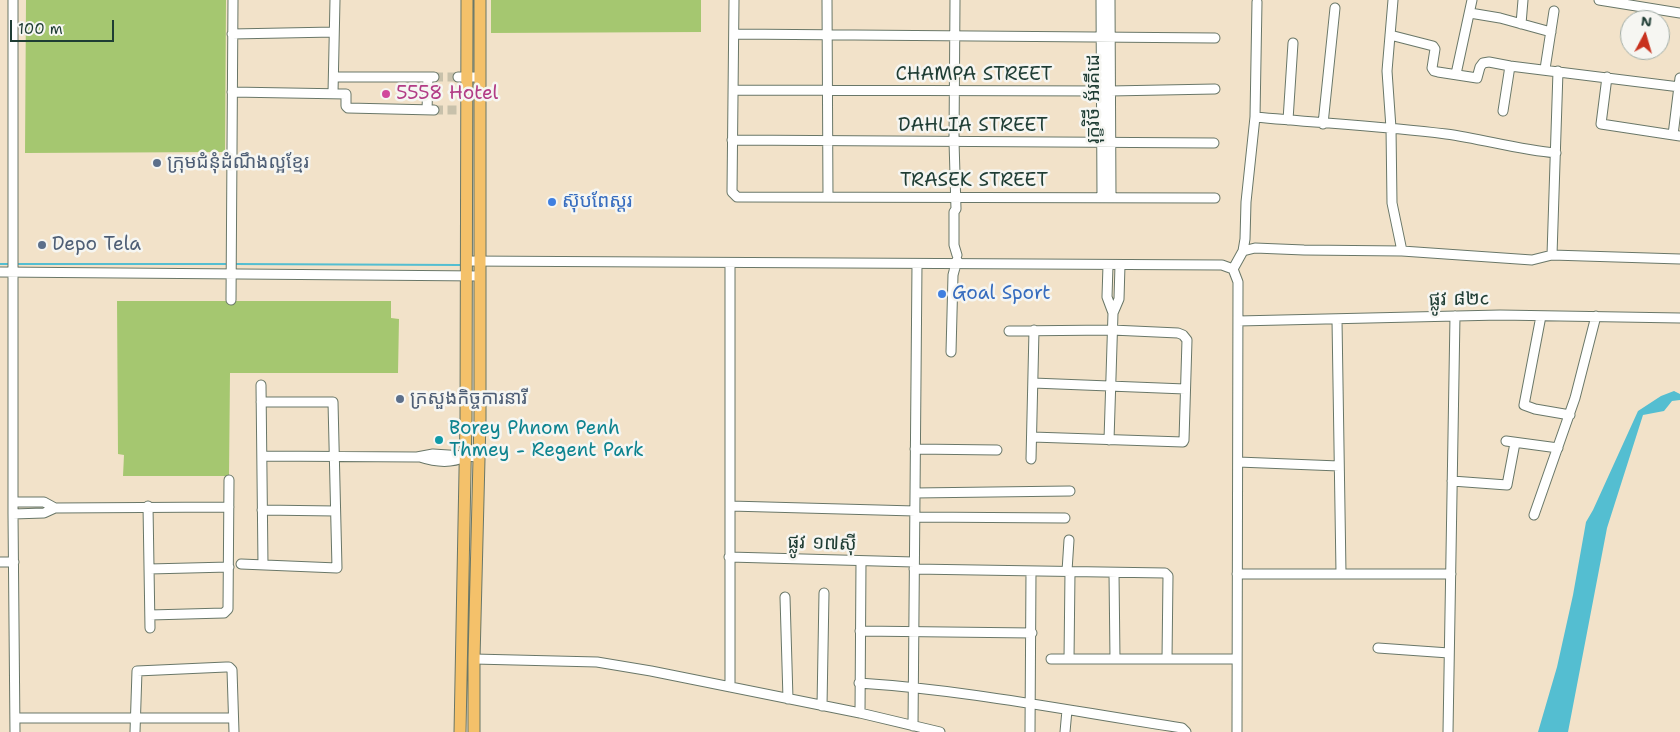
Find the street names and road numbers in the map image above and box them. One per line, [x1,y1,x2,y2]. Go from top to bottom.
street label: រុក្ខវិថី អ័រគីដេ [1083,54,1105,144]
street label: CHAMPA STREET [896,64,1052,86]
street label: DAHLIA STREET [898,115,1048,137]
street label: TRASEK STREET [900,170,1048,192]
street label: ផ្លូវ ៨២c [1428,288,1490,312]
street label: ផ្លូវ ១៧ស៊ី [787,531,857,557]

